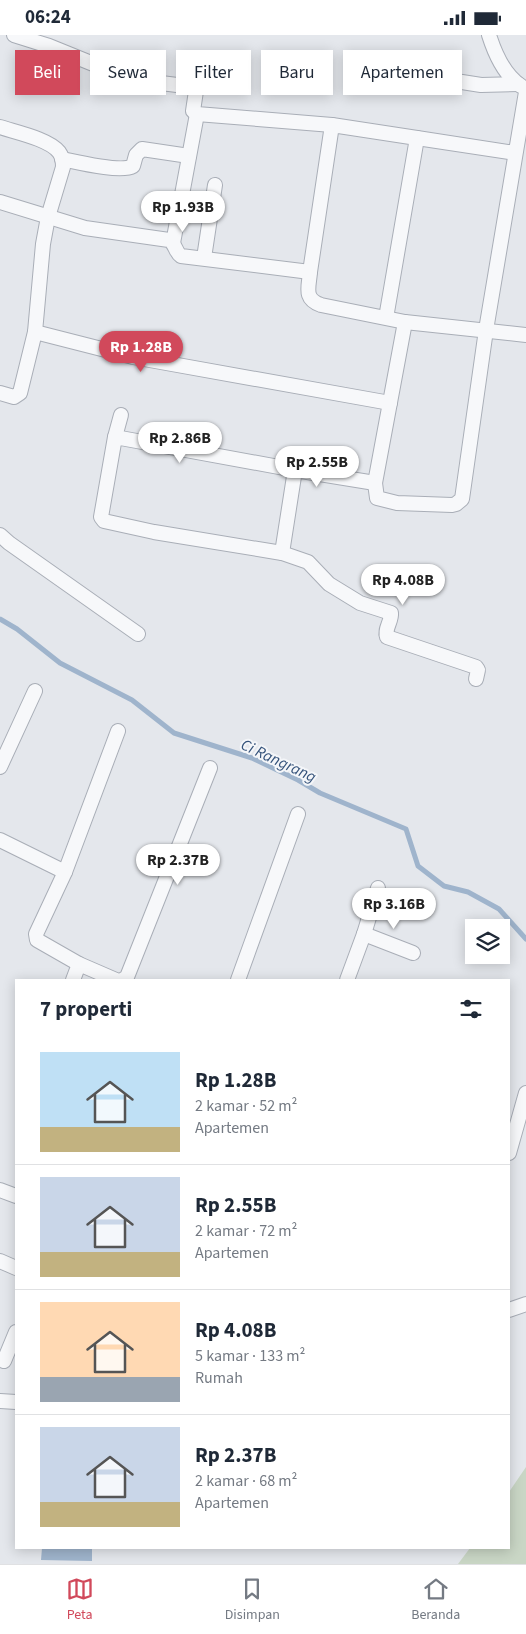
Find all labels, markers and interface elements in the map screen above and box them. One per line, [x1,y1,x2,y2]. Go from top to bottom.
text: 06:24 [25,4,71,31]
chip: Beli [15,50,80,95]
chip: Sewa [90,50,166,95]
chip: Filter [176,50,251,95]
chip: Baru [261,50,333,95]
chip: Apartemen [343,50,462,95]
pin: Rp 1.93B [131,191,235,233]
text: Rp 1.93B [152,196,214,218]
pin: Rp 1.28B [89,331,193,373]
text: Rp 1.28B [110,336,172,358]
pin: Rp 2.86B [128,421,232,464]
text: Rp 2.86B [149,427,211,449]
pin: Rp 2.55B [265,445,369,488]
text: Rp 2.55B [286,451,348,473]
pin: Rp 4.08B [351,563,455,606]
text: Rp 4.08B [372,569,434,591]
water label: Ci Rangrang [237,734,320,788]
pin: Rp 2.37B [126,843,230,886]
text: Rp 2.37B [147,849,209,871]
pin: Rp 3.16B [342,887,446,930]
text: Rp 3.16B [363,893,425,915]
map controls [465,919,510,964]
button: layers [465,919,510,964]
text: 7 properti [40,994,132,1024]
icon: filters [457,995,485,1023]
text: Rp 1.28B [195,1065,276,1095]
icon: home [80,1072,140,1132]
text: 2 kamar · 52 m² [195,1095,297,1117]
text: Apartemen [195,1117,269,1139]
text: Rp 2.55B [195,1190,276,1220]
icon: home [80,1197,140,1257]
text: 2 kamar · 72 m² [195,1220,297,1242]
text: Apartemen [195,1242,269,1264]
text: Rp 4.08B [195,1315,276,1345]
icon: home [80,1322,140,1382]
text: 5 kamar · 133 m² [195,1345,305,1367]
text: Rumah [195,1367,243,1389]
text: Rp 2.37B [195,1440,276,1470]
icon: home [80,1447,140,1507]
text: 2 kamar · 68 m² [195,1470,297,1492]
text: Apartemen [195,1492,269,1514]
tab: Peta [66,1575,94,1625]
tab: Disimpan [225,1575,280,1625]
tab: Beranda [411,1575,460,1625]

